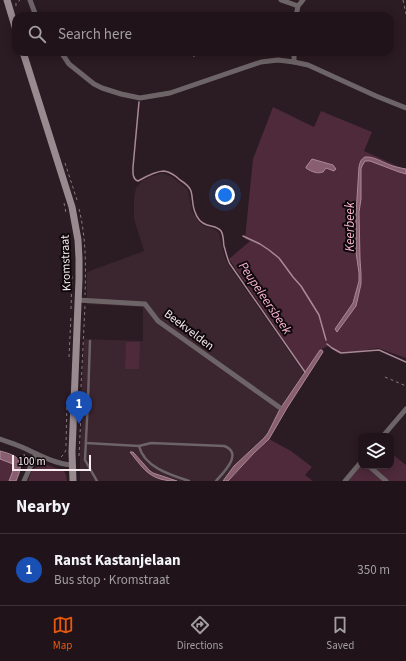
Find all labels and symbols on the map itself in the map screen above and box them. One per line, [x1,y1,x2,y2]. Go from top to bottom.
your location [215,185,235,205]
water label: Keerbeek [341,201,359,252]
street label: Kromstraat [57,235,75,291]
water label: Peupeleersbeek [234,258,296,339]
street label: Beekvelden [160,306,218,354]
pin: 1 [66,391,92,424]
scale bar [12,453,91,472]

